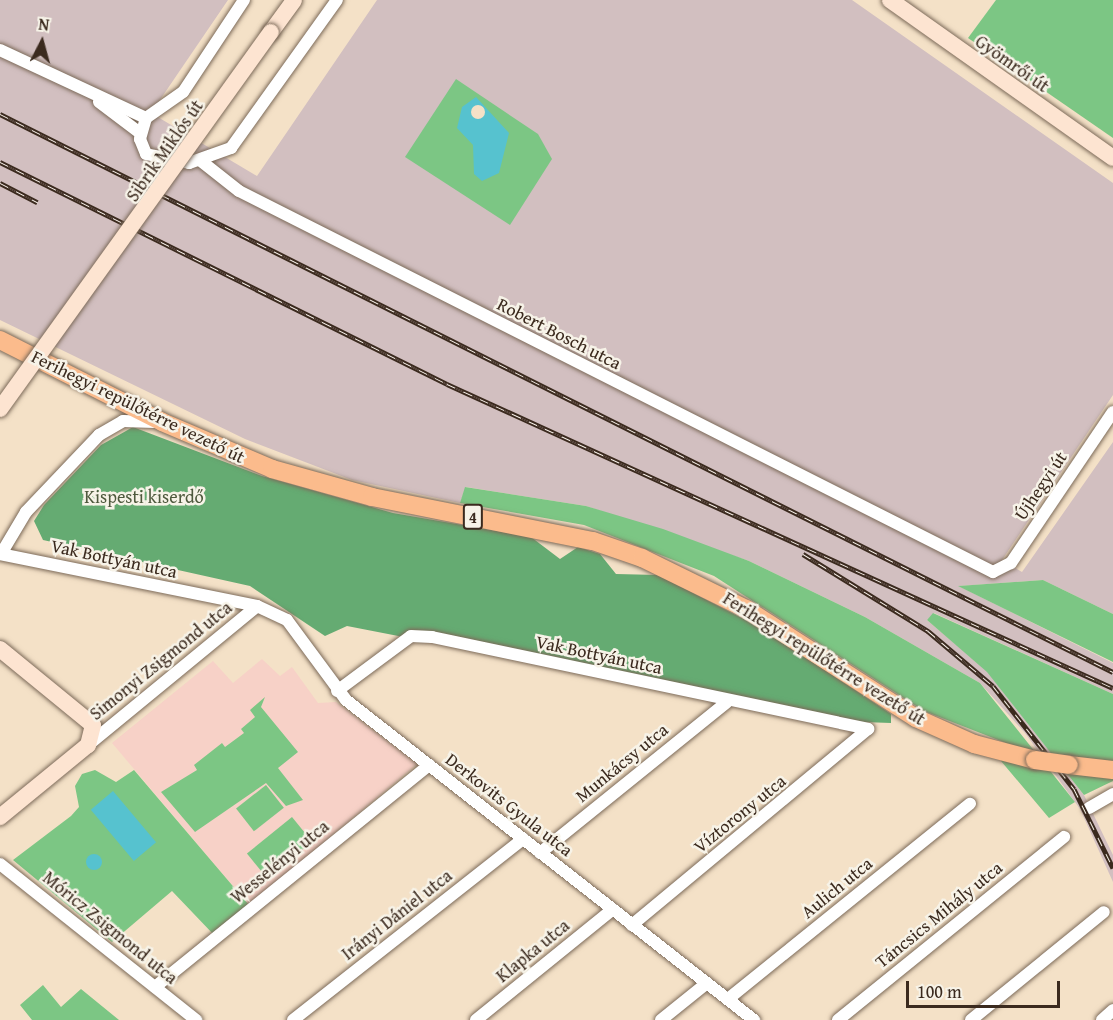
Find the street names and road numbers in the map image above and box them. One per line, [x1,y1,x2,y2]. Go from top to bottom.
street label: Gyömrői út [971,31,1053,97]
street label: Sibrik Miklós út [122,96,208,206]
street label: Robert Bosch utca [494,294,624,374]
street label: Ferihegyi repülőtérre vezető út [28,346,248,468]
street label: Újhegyi út [1010,448,1072,524]
road number: 4 [462,504,484,530]
street label: Vak Bottyán utca [49,535,179,583]
street label: Ferihegyi repülőtérre vezető út [719,588,929,730]
street label: Simonyi Zsigmond utca [86,597,236,725]
street label: Vak Bottyán utca [534,631,664,679]
street label: Munkácsy utca [571,719,673,807]
street label: Derkovits Gyula utca [441,749,577,861]
street label: Víztorony utca [690,770,790,858]
street label: Wesselényi utca [227,816,333,908]
street label: Aulich utca [797,853,877,923]
street label: Táncsics Mihály utca [871,857,1007,973]
street label: Irányi Dániel utca [337,865,457,965]
street label: Móricz Zsigmond utca [38,867,182,989]
street label: Klapka utca [492,915,574,987]

